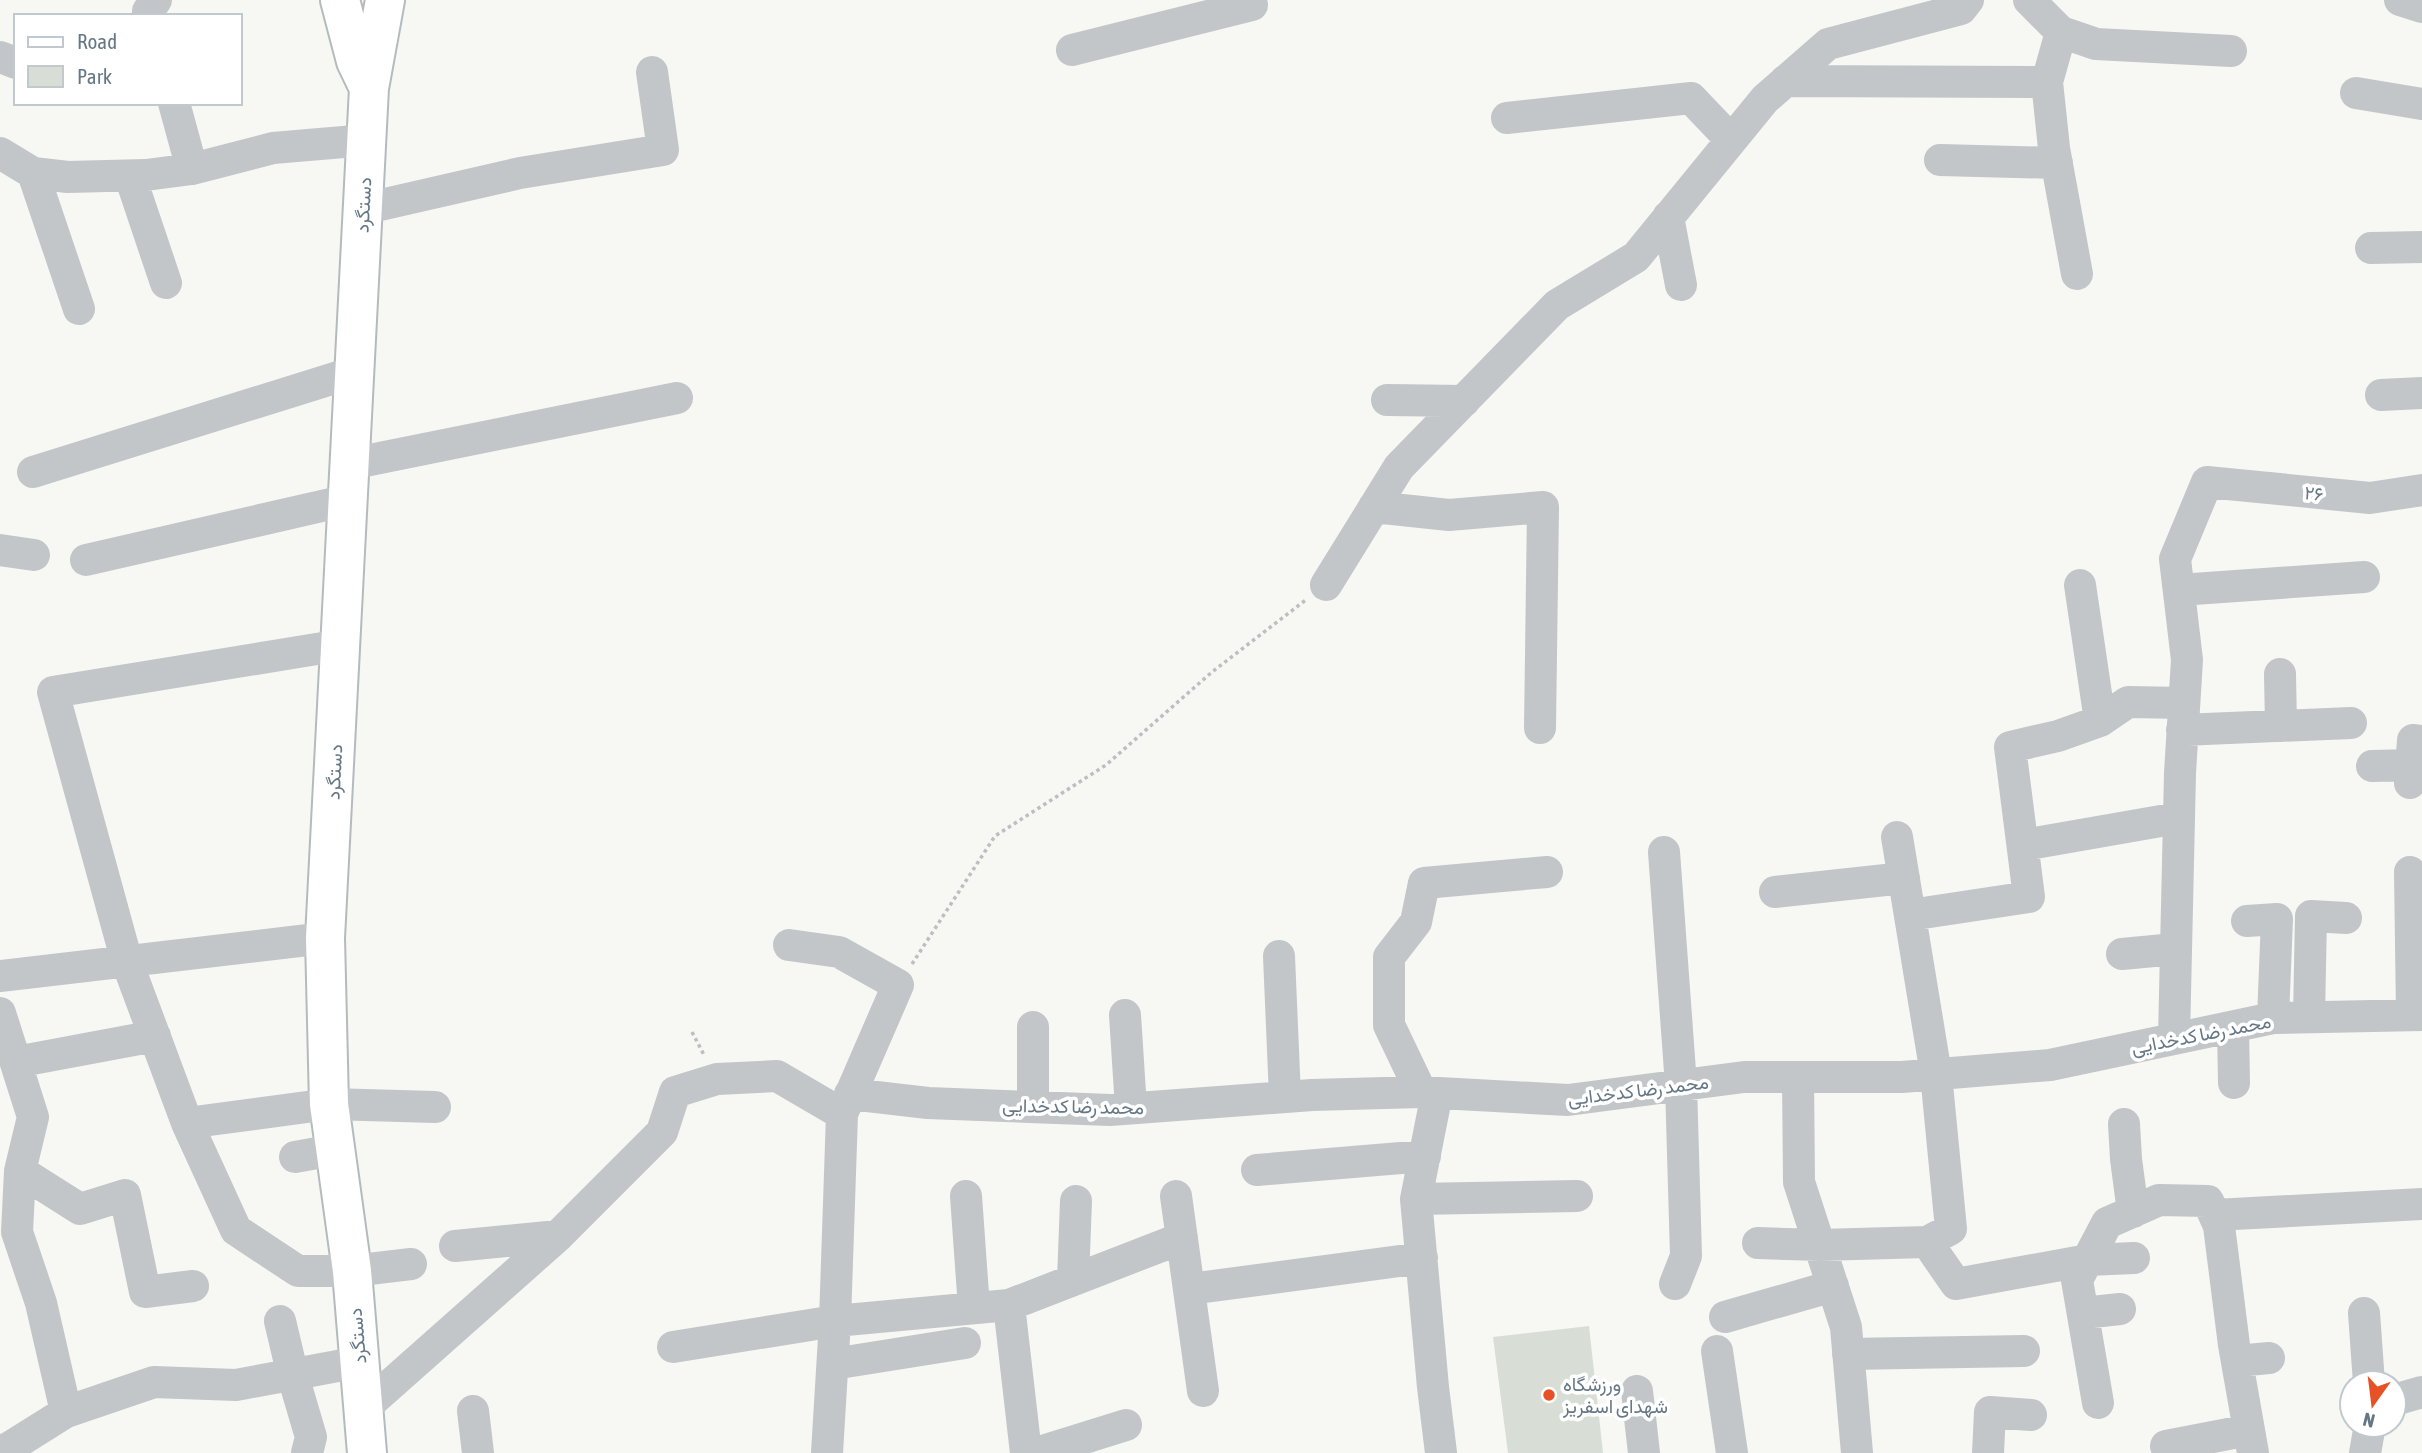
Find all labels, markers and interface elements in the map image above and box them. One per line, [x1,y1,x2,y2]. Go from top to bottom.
legend [14,14,242,105]
text: Road [77,29,117,53]
text: Park [77,64,112,88]
street label: دستگرد [351,176,376,234]
street label: ۲۶ [2303,481,2325,505]
street label: دستگرد [322,743,347,801]
street label: محمد رضا کدخدایی [2129,1010,2273,1059]
street label: محمد رضا کدخدایی [1566,1070,1710,1111]
street label: محمد رضا کدخدایی [1002,1094,1144,1119]
street label: دستگرد [344,1307,371,1365]
north arrow [2338,1369,2408,1439]
place label: ورزشگاه شهدای اسفریز [1562,1373,1668,1418]
marker: ورزشگاه شهدای اسفریز [1541,1387,1557,1403]
text: N [2361,1408,2377,1433]

